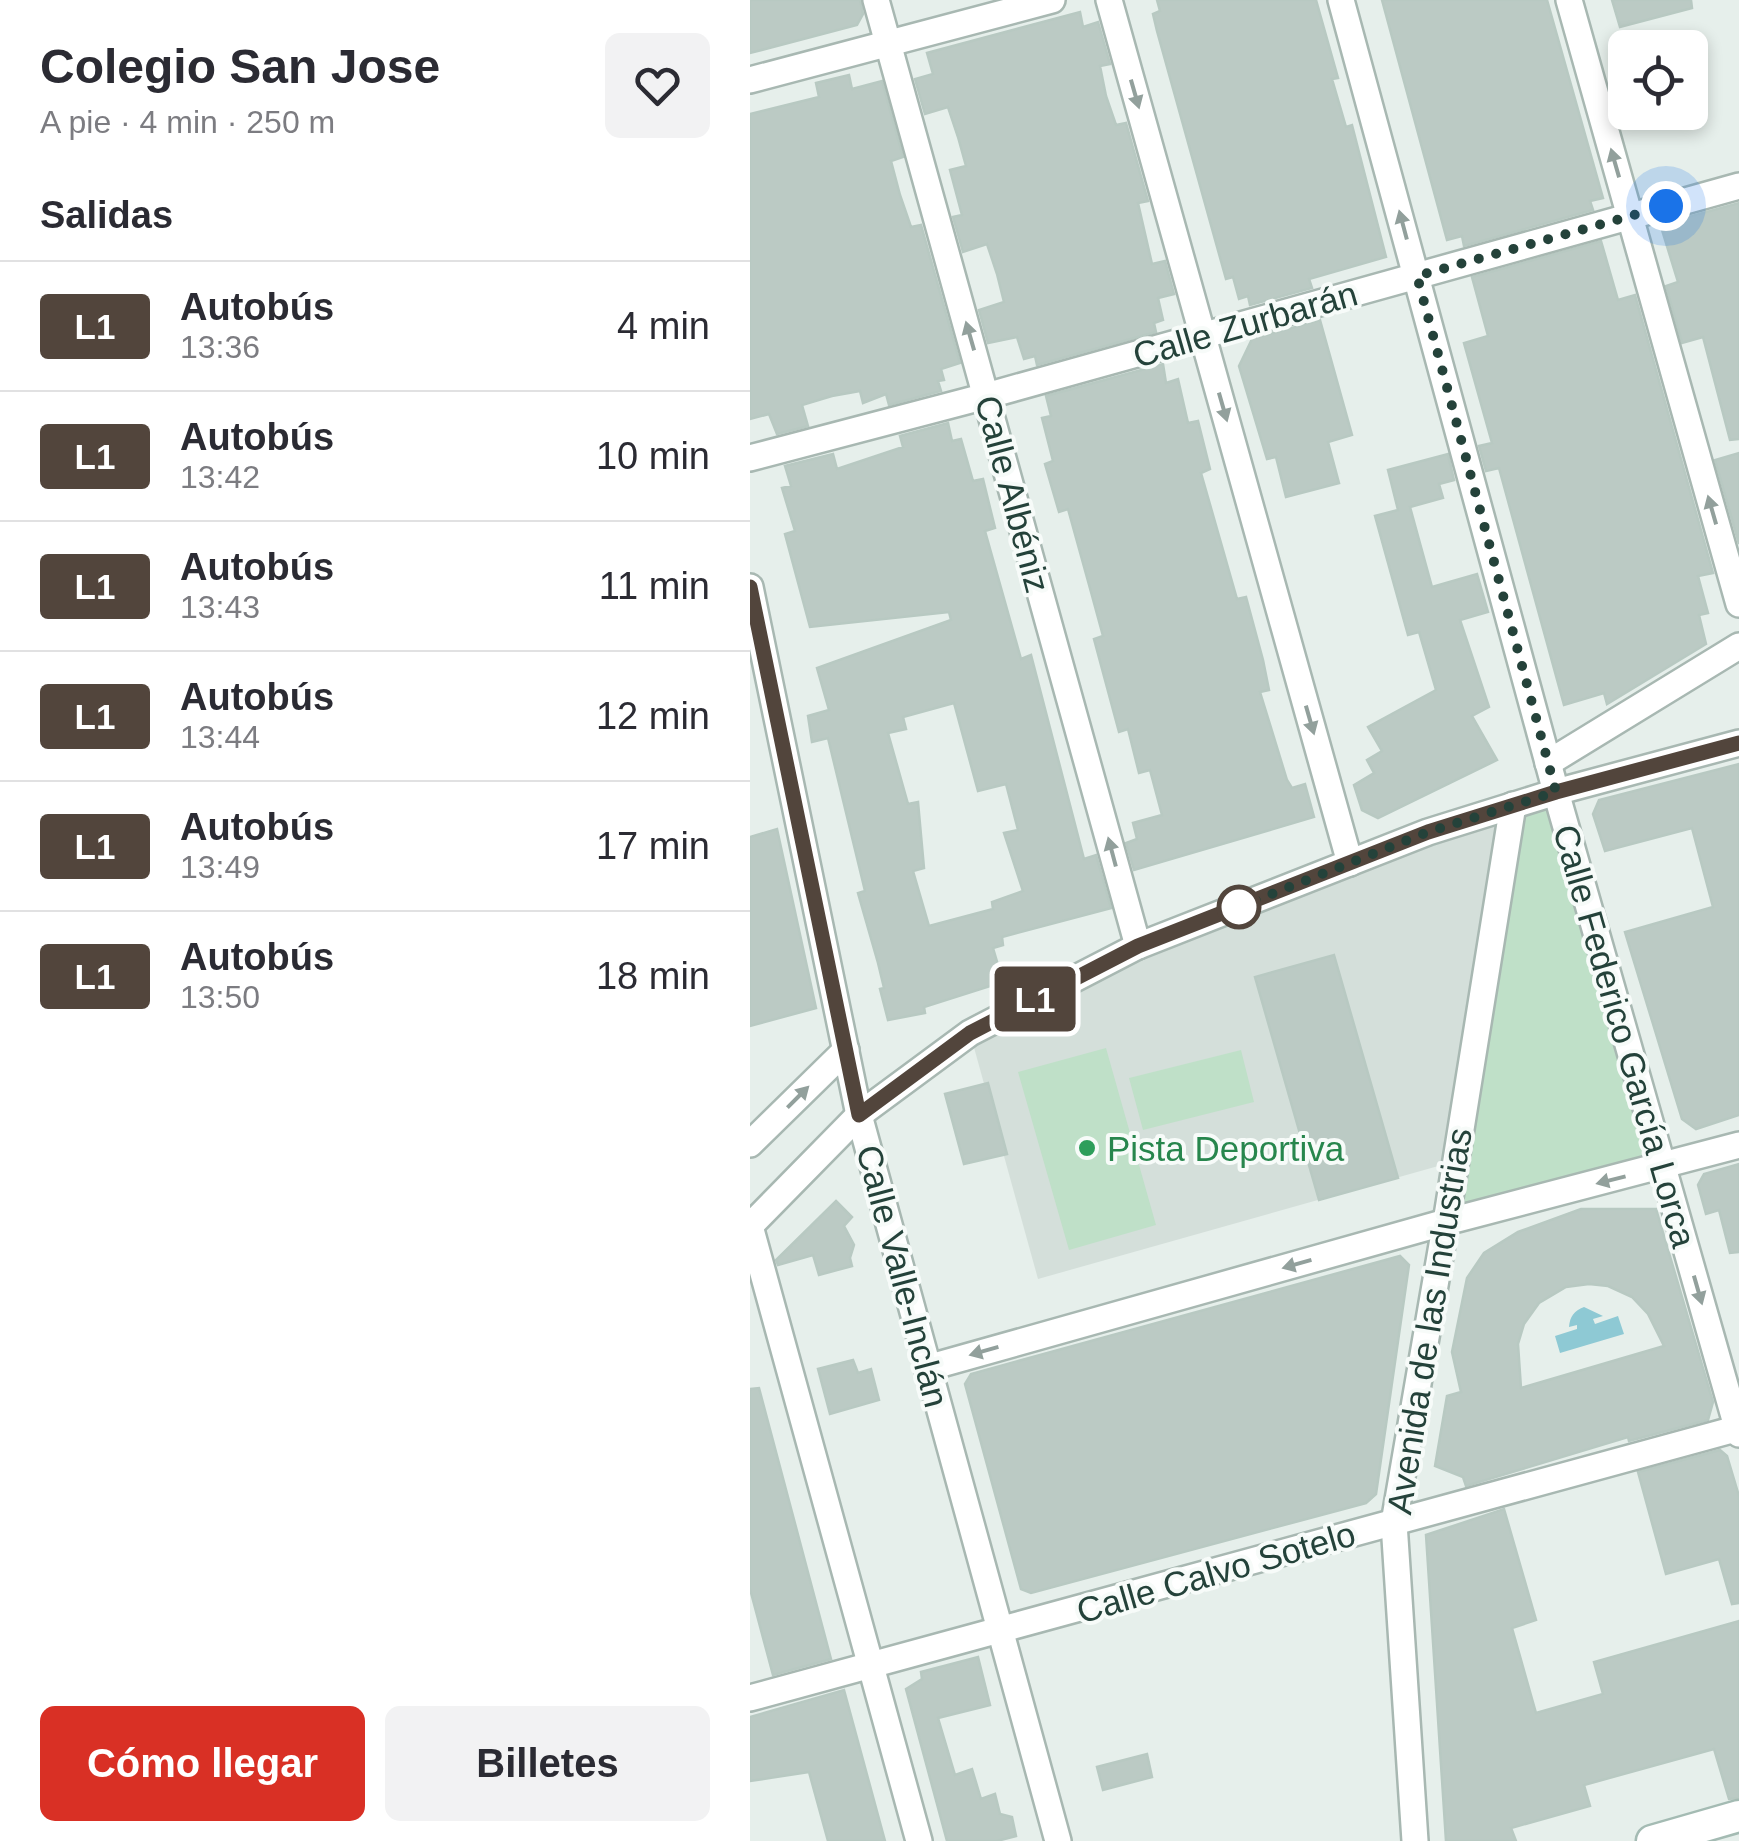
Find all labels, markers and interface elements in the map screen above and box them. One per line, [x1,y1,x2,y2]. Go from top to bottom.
map controls [1608,30,1708,130]
button: locate [1608,30,1708,130]
button: heart [605,33,710,138]
text: Colegio San Jose [40,40,440,93]
one-way arrow [1128,79,1143,110]
text: A pie · 4 min · 250 m [40,104,335,140]
one-way arrow [1606,147,1622,178]
your location [1641,181,1691,231]
text: Salidas [40,194,173,236]
one-way arrow [1395,209,1410,240]
street label: Calle Zurbarán [1128,273,1362,375]
text: Autobús [180,286,334,328]
text: 4 min [617,305,710,347]
text: L1 [75,307,115,346]
one-way arrow [961,321,977,352]
text: 13:36 [180,329,260,365]
street label: Calle Albéniz [968,391,1058,597]
one-way arrow [1216,392,1231,423]
text: Autobús [180,416,334,458]
text: 10 min [596,435,710,477]
text: L1 [75,437,115,476]
text: 13:42 [180,459,260,495]
one-way arrow [1704,494,1720,525]
text: Autobús [180,546,334,588]
text: 11 min [599,565,710,607]
text: L1 [75,567,115,606]
text: 13:43 [180,589,260,625]
text: Autobús [180,676,334,718]
text: 12 min [596,695,710,737]
text: L1 [75,697,115,736]
one-way arrow [1303,705,1319,736]
text: 13:44 [180,719,260,755]
text: Autobús [180,806,334,848]
street label: Calle Federico García Lorca [1546,820,1704,1252]
text: 17 min [596,825,710,867]
text: L1 [75,827,115,866]
one-way arrow [1103,836,1119,867]
text: 13:49 [180,849,260,885]
unlabelled marker [1218,886,1260,928]
text: Autobús [180,936,334,978]
text: 18 min [596,955,710,997]
text: L1 [75,957,115,996]
line badge: L1 [990,966,1080,1032]
text: 13:50 [180,979,260,1015]
text: L1 [1015,980,1055,1019]
one-way arrow [785,1086,809,1109]
street label: Avenida de las Industrias [1379,1125,1479,1517]
place label: Pista Deportiva [1107,1129,1345,1168]
marker: Pista Deportiva [1076,1137,1098,1159]
street label: Calle Valle-Inclán [849,1141,957,1411]
one-way arrow [1595,1173,1626,1188]
one-way arrow [1281,1256,1312,1272]
one-way arrow [1691,1275,1706,1306]
one-way arrow [968,1344,999,1360]
street label: Calle Calvo Sotelo [1072,1514,1360,1630]
button: Cómo llegar [40,1706,365,1821]
button: Billetes [385,1706,710,1821]

